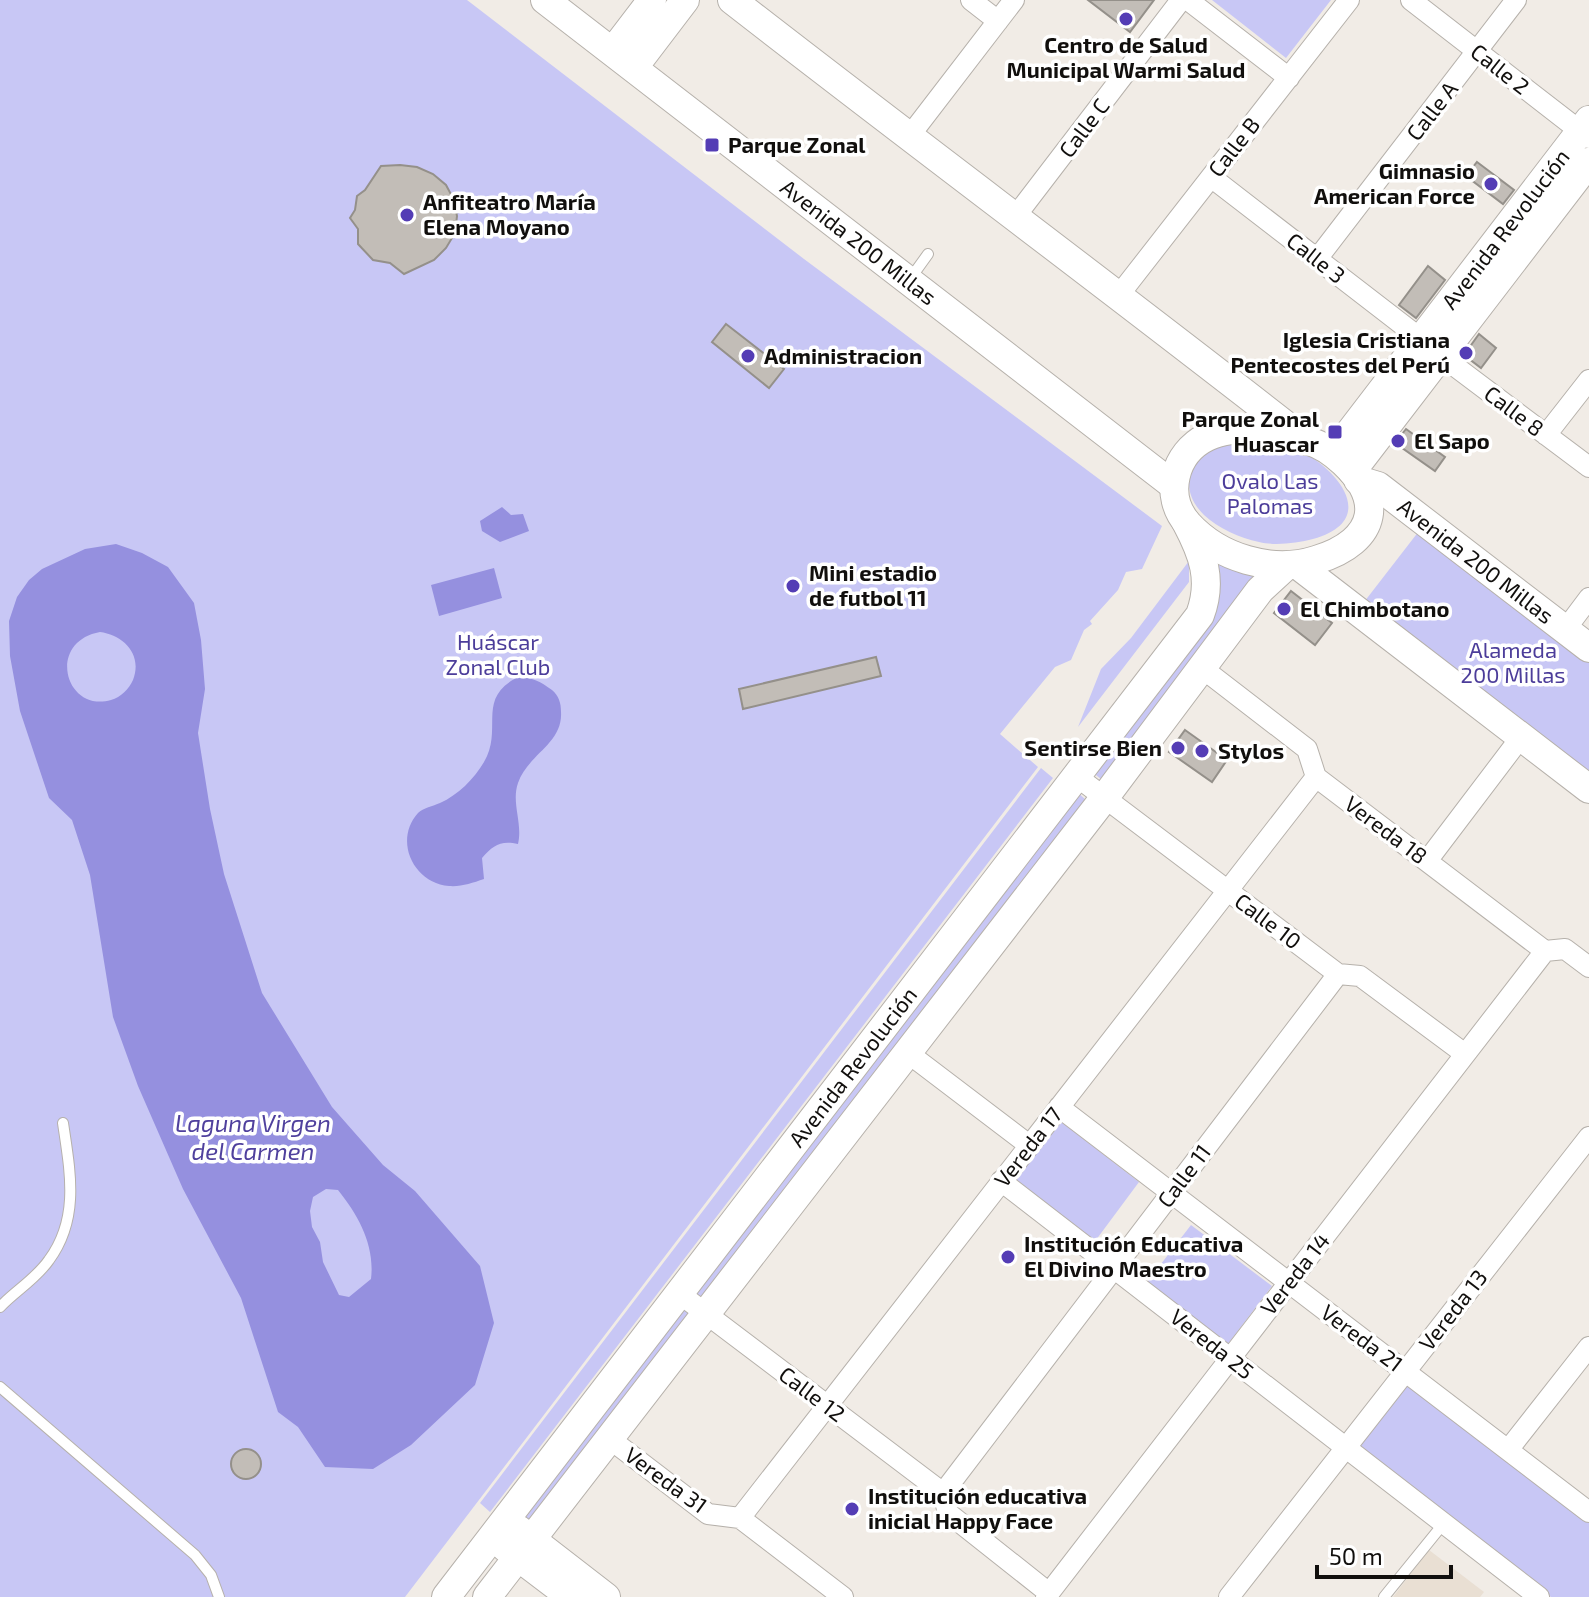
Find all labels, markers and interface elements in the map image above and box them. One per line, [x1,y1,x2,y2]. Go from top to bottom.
marker: Centro de Salud Municipal Warmi Salud [1117,10,1135,28]
place label: Centro de Salud Municipal Warmi Salud [1007,31,1246,82]
street label: Calle 2 [1466,37,1535,99]
street label: Calle A [1400,76,1462,145]
street label: Calle C [1053,93,1114,162]
street label: Calle B [1202,112,1264,181]
place label: Parque Zonal [728,131,866,157]
marker: Parque Zonal [703,136,721,154]
street label: Avenida Revolución [1435,143,1574,314]
place label: Gimnasio American Force [1314,157,1475,208]
street label: Avenida 200 Millas [776,173,942,309]
marker: Gimnasio American Force [1482,175,1500,193]
place label: Anfiteatro María Elena Moyano [423,188,596,240]
marker: Anfiteatro María Elena Moyano [398,206,416,224]
street label: Calle 3 [1282,226,1351,288]
place label: Iglesia Cristiana Pentecostes del Perú [1230,326,1450,377]
place label: Administracion [764,342,922,368]
marker: Iglesia Cristiana Pentecostes del Perú [1457,344,1475,362]
marker: Administracion [739,347,757,365]
street label: Calle 8 [1480,379,1549,441]
place label: Parque Zonal Huascar [1182,405,1320,456]
marker: Parque Zonal Huascar [1326,423,1344,441]
place label: El Sapo [1414,427,1490,453]
marker: El Sapo [1389,432,1407,450]
park label: Ovalo Las Palomas [1222,467,1318,518]
street label: Avenida 200 Millas [1393,492,1559,628]
place label: Mini estadio de futbol 11 [809,559,937,610]
marker: Mini estadio de futbol 11 [784,577,802,595]
place label: El Chimbotano [1300,595,1450,621]
marker: El Chimbotano [1275,600,1293,618]
park label: Huáscar Zonal Club [446,628,550,679]
park label: Alameda 200 Millas [1461,636,1565,687]
place label: Sentirse Bien [1024,734,1162,760]
place label: Stylos [1218,737,1284,764]
marker: Sentirse Bien [1169,739,1187,757]
marker: Stylos [1193,742,1211,760]
street label: Vereda 18 [1340,790,1433,869]
street label: Calle 10 [1230,887,1307,954]
street label: Avenida Revolución [783,982,922,1152]
street label: Vereda 17 [988,1101,1066,1192]
water label: Laguna Virgen del Carmen [175,1108,331,1165]
street label: Calle 11 [1151,1139,1215,1212]
street label: Vereda 14 [1254,1227,1334,1319]
place label: Institución Educativa El Divino Maestro [1024,1230,1243,1281]
marker: Institución Educativa El Divino Maestro [999,1248,1017,1266]
street label: Vereda 13 [1413,1264,1492,1355]
street label: Vereda 21 [1317,1298,1409,1376]
street label: Vereda 25 [1166,1303,1259,1384]
street label: Calle 12 [775,1360,851,1426]
street label: Vereda 31 [620,1441,713,1518]
place label: Institución educativa inicial Happy Face [868,1482,1087,1534]
marker: Institución educativa inicial Happy Face [843,1500,861,1518]
scale bar [1317,1529,1451,1579]
text: 50 m [1329,1541,1383,1570]

